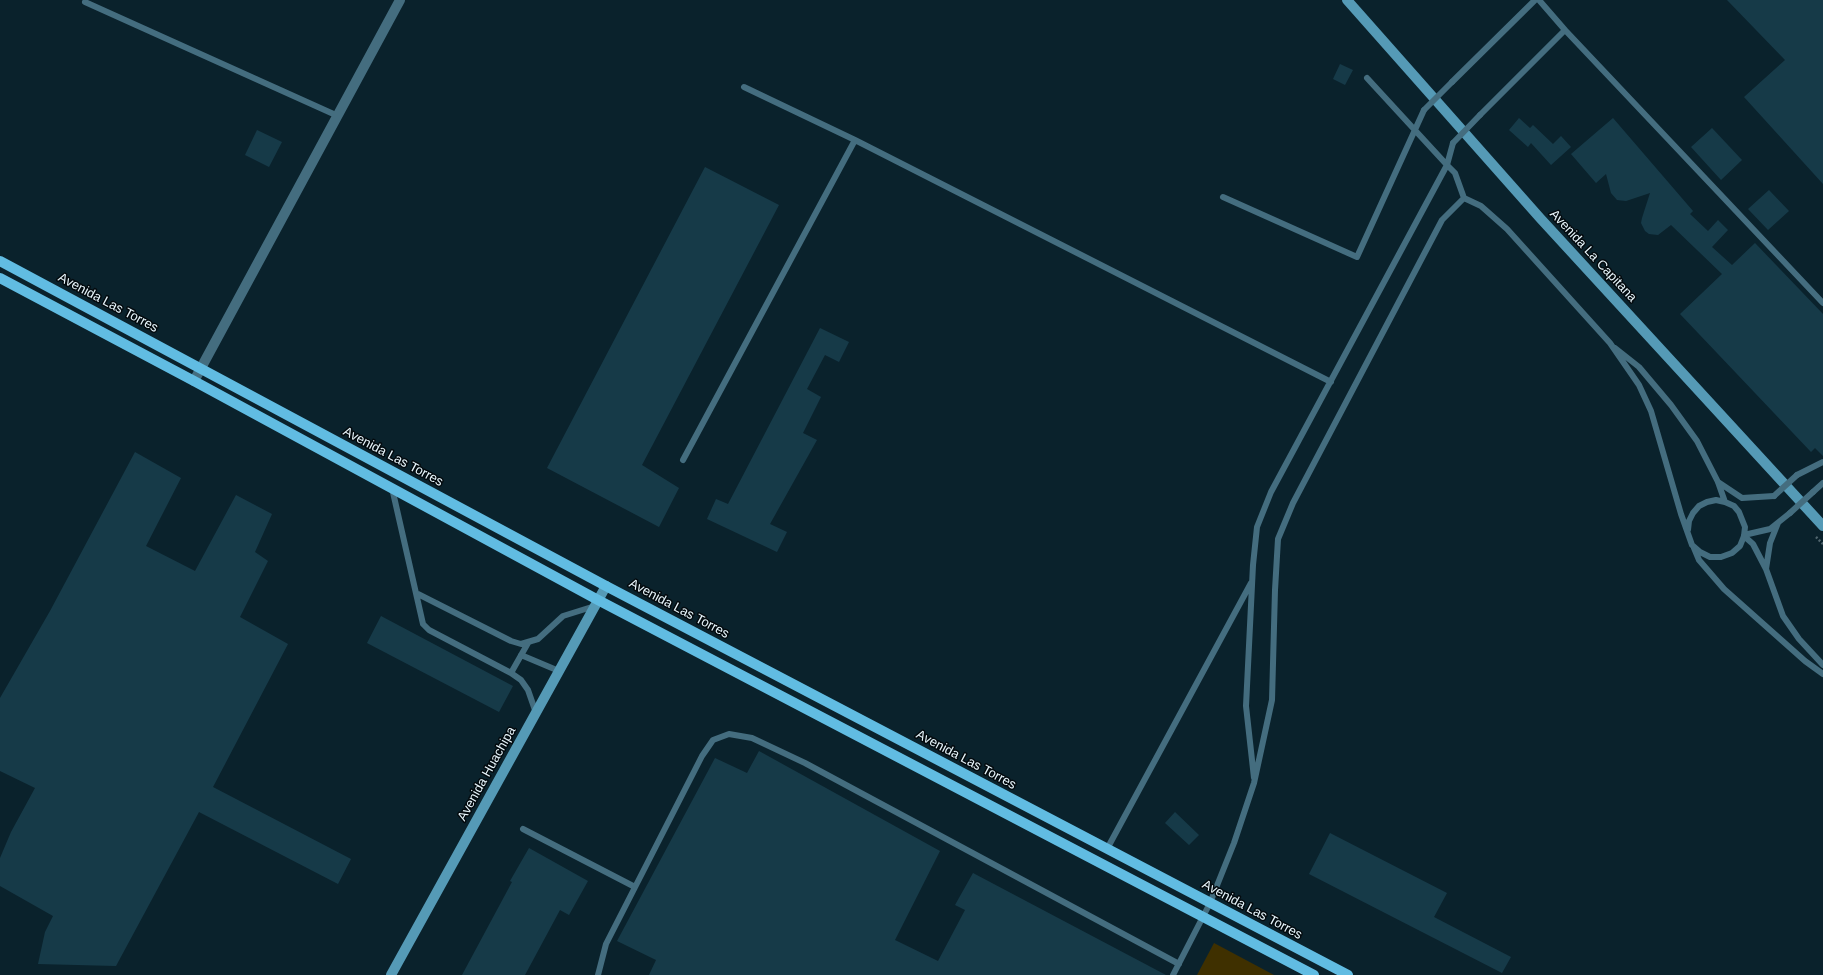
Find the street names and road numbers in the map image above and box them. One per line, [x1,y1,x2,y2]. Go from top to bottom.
street label: Avenida La Capitana [1546,207,1640,305]
street label: Avenida Las Torres [55,270,161,336]
street label: Avenida Las Torres [340,424,446,490]
street label: Avenida Las Torres [626,576,732,642]
street label: Avenida Huachipa [455,724,519,824]
street label: Avenida Las Torres [913,727,1019,793]
street label: Avenida Las Torres [1199,877,1305,943]

